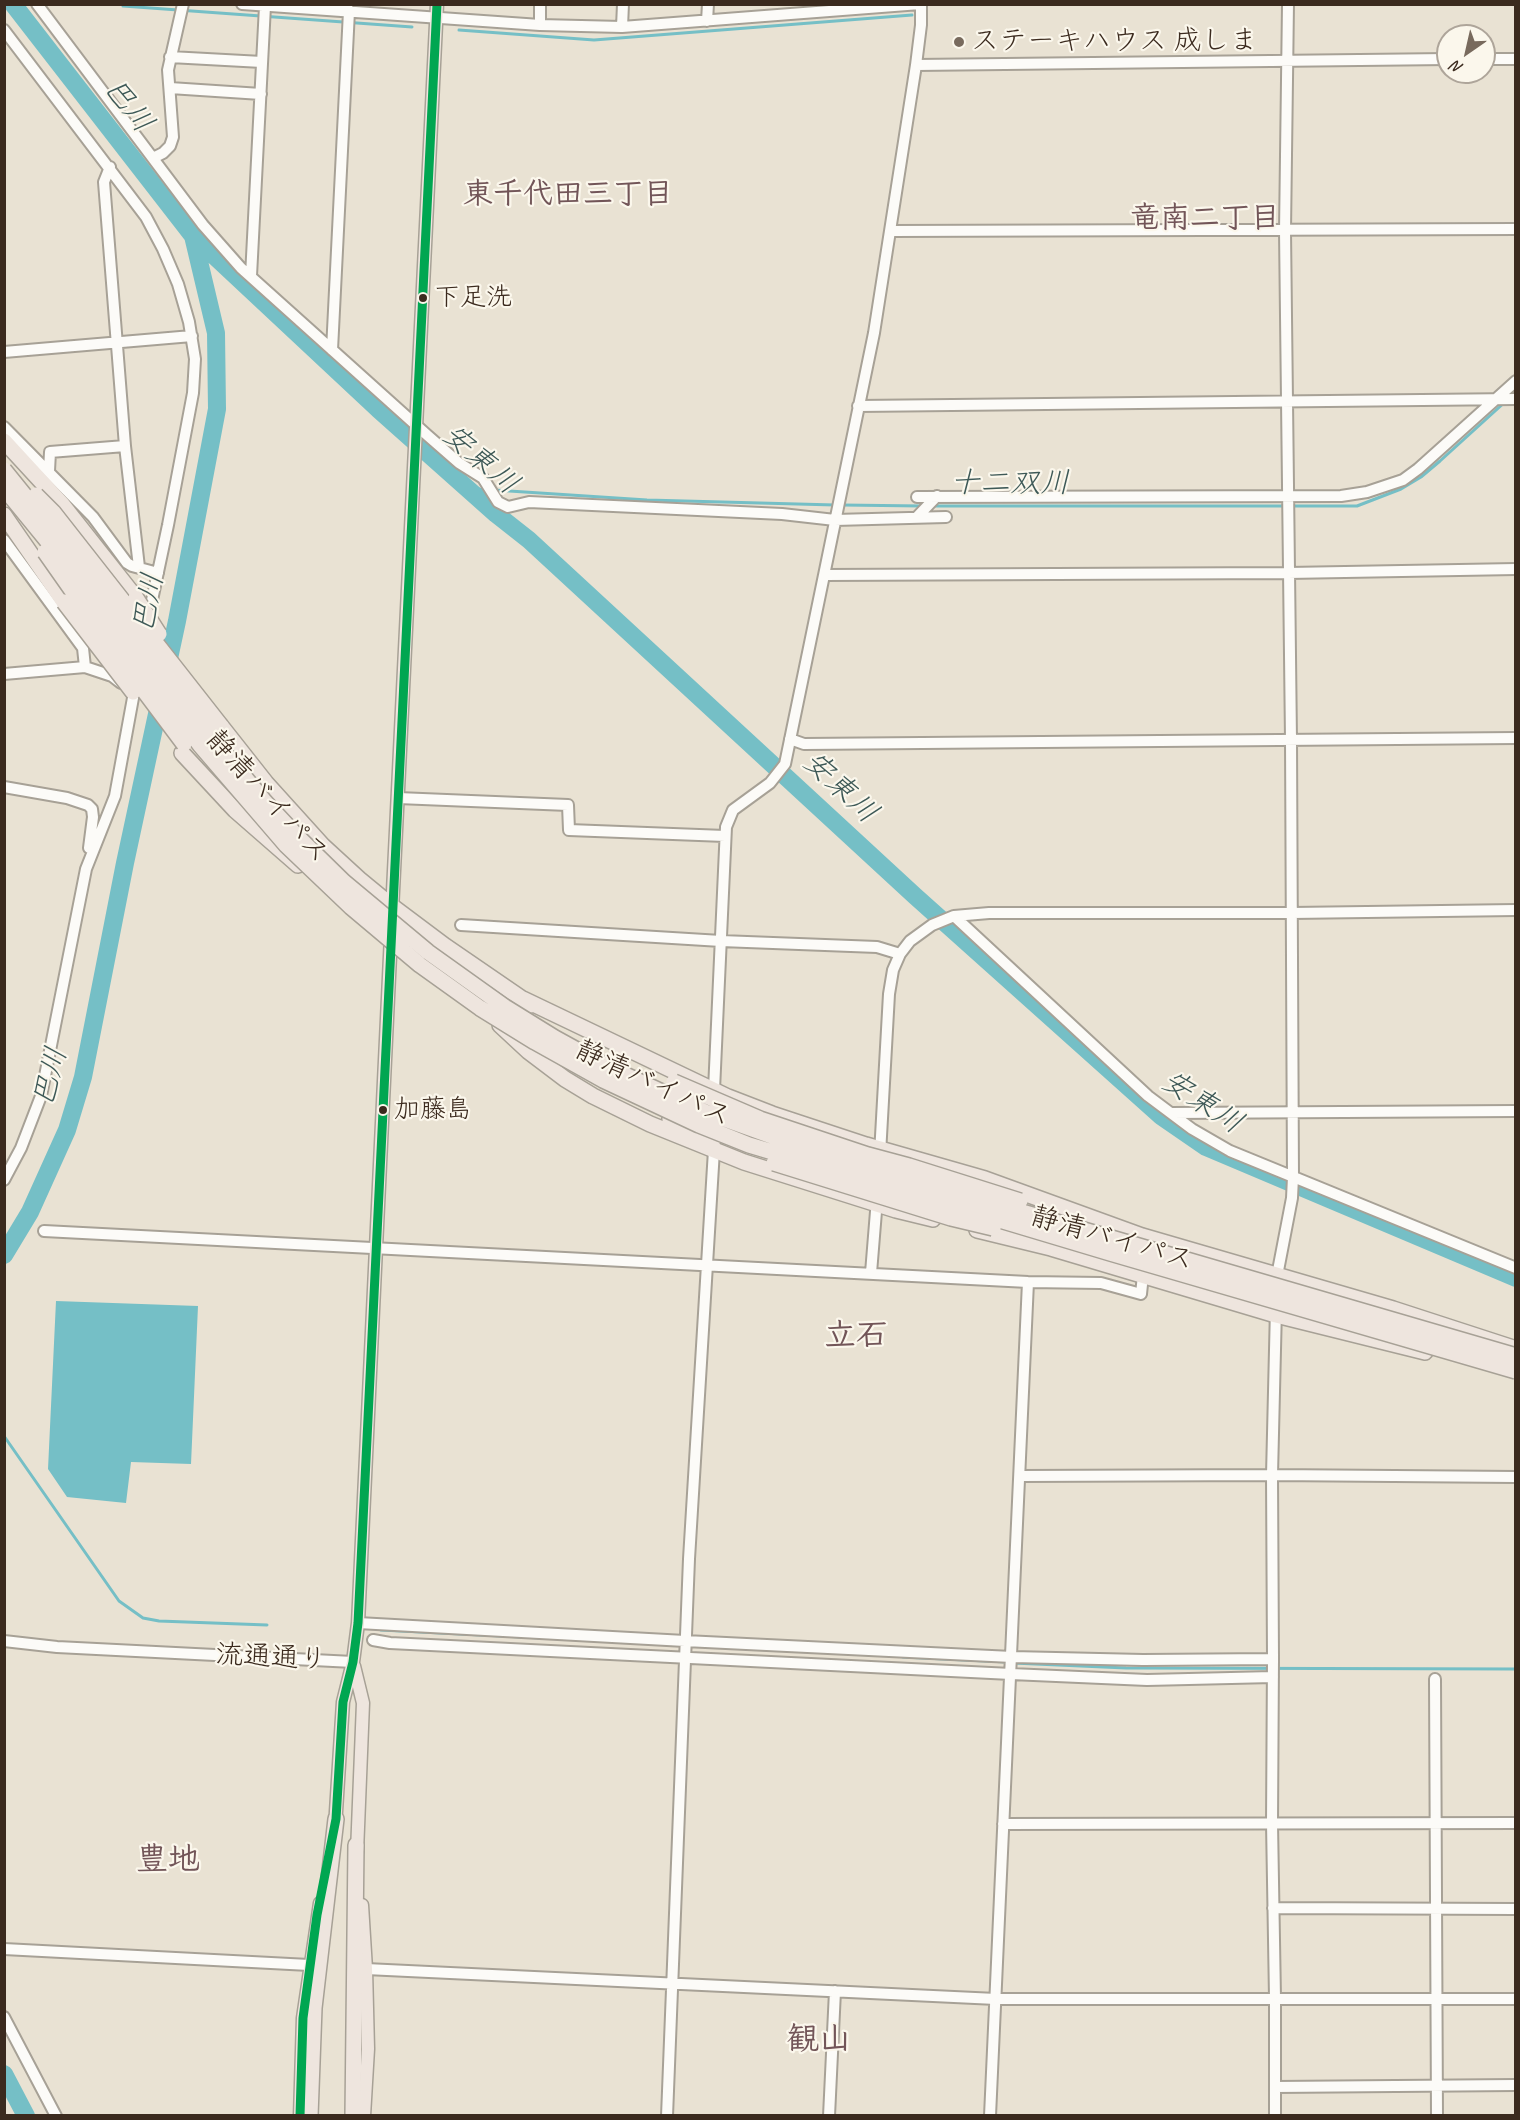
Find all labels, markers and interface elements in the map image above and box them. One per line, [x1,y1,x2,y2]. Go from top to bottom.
north arrow [1436,24,1496,84]
place label: ステーキハウス 成しま [971,25,1258,59]
marker: ステーキハウス 成しま [952,35,966,49]
text: N [1447,56,1467,78]
water label: 巴川 [95,71,161,141]
district label: 東千代田三丁目 [463,177,673,213]
district label: 竜南二丁目 [1130,201,1280,237]
place label: 下足洗 [434,282,512,314]
marker: 下足洗 [417,292,429,304]
water label: 安東川 [434,417,526,503]
water label: 十二双川 [950,466,1070,502]
water label: 巴川 [126,570,172,636]
street label: 静清バイパス [198,723,336,871]
water label: 安東川 [795,744,885,832]
street label: 静清バイパス [570,1033,736,1135]
water label: 巴川 [26,1043,76,1111]
water label: 安東川 [1154,1063,1250,1143]
place label: 加藤島 [394,1094,472,1126]
marker: 加藤島 [377,1104,389,1116]
street label: 静清バイパス [1027,1200,1197,1278]
district label: 立石 [824,1318,888,1356]
street label: 流通通り [214,1638,328,1678]
district label: 豊地 [136,1842,200,1880]
district label: 観山 [787,2022,851,2060]

